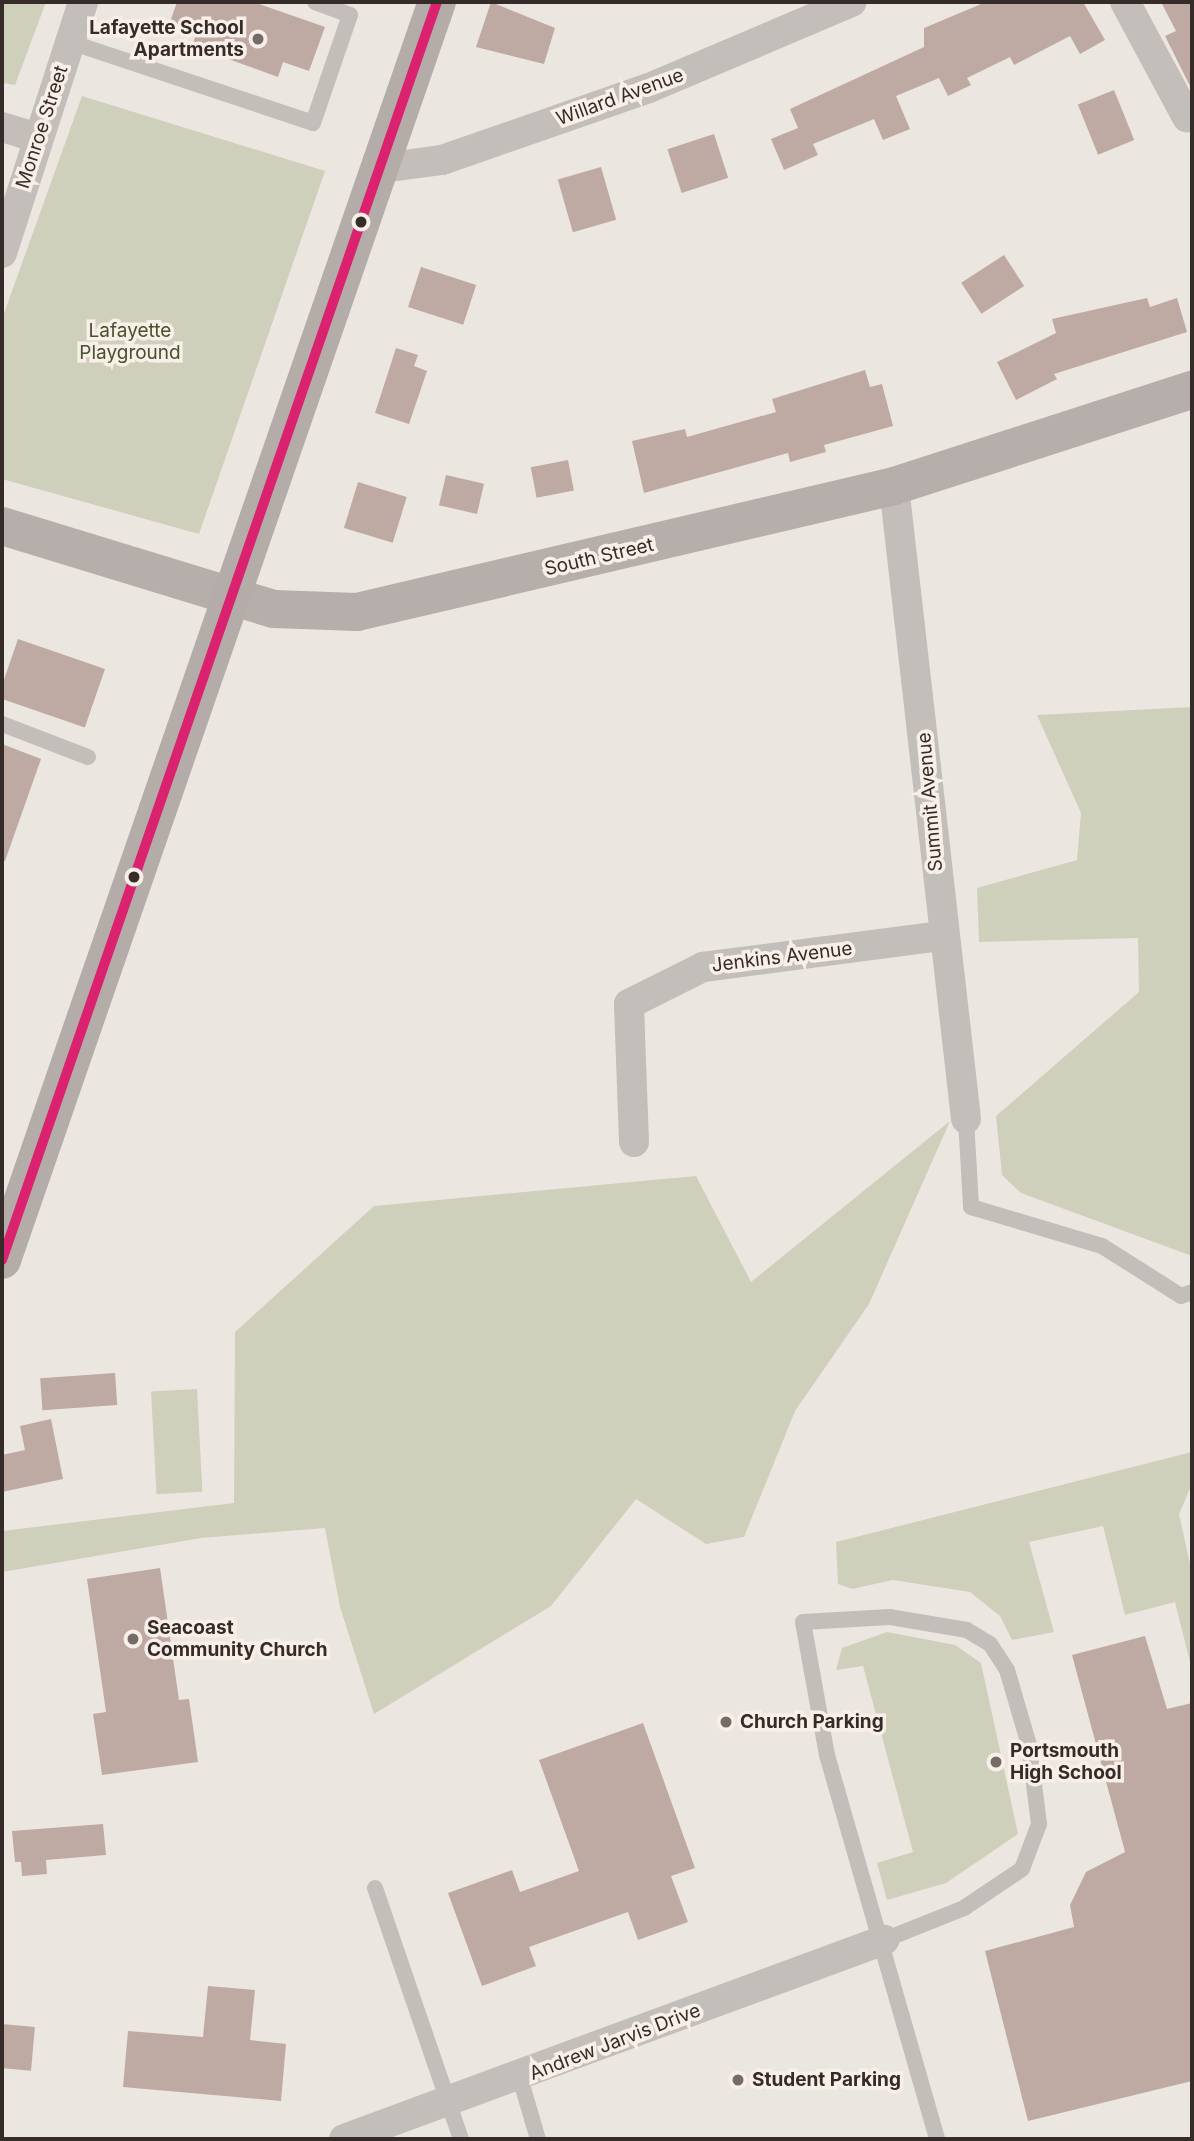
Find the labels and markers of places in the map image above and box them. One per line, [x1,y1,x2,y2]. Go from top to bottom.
place label: Lafayette School Apartments [89,17,244,61]
marker: Lafayette School Apartments [250,31,266,47]
unlabelled marker [354,215,368,229]
unlabelled marker [127,870,141,884]
place label: Seacoast Community Church [147,1617,328,1661]
marker: Seacoast Community Church [125,1631,141,1647]
place label: Church Parking [740,1711,884,1733]
marker: Church Parking [718,1714,734,1730]
place label: Portsmouth High School [1010,1740,1122,1784]
marker: Portsmouth High School [988,1754,1004,1770]
place label: Student Parking [752,2069,901,2091]
marker: Student Parking [730,2072,746,2088]

